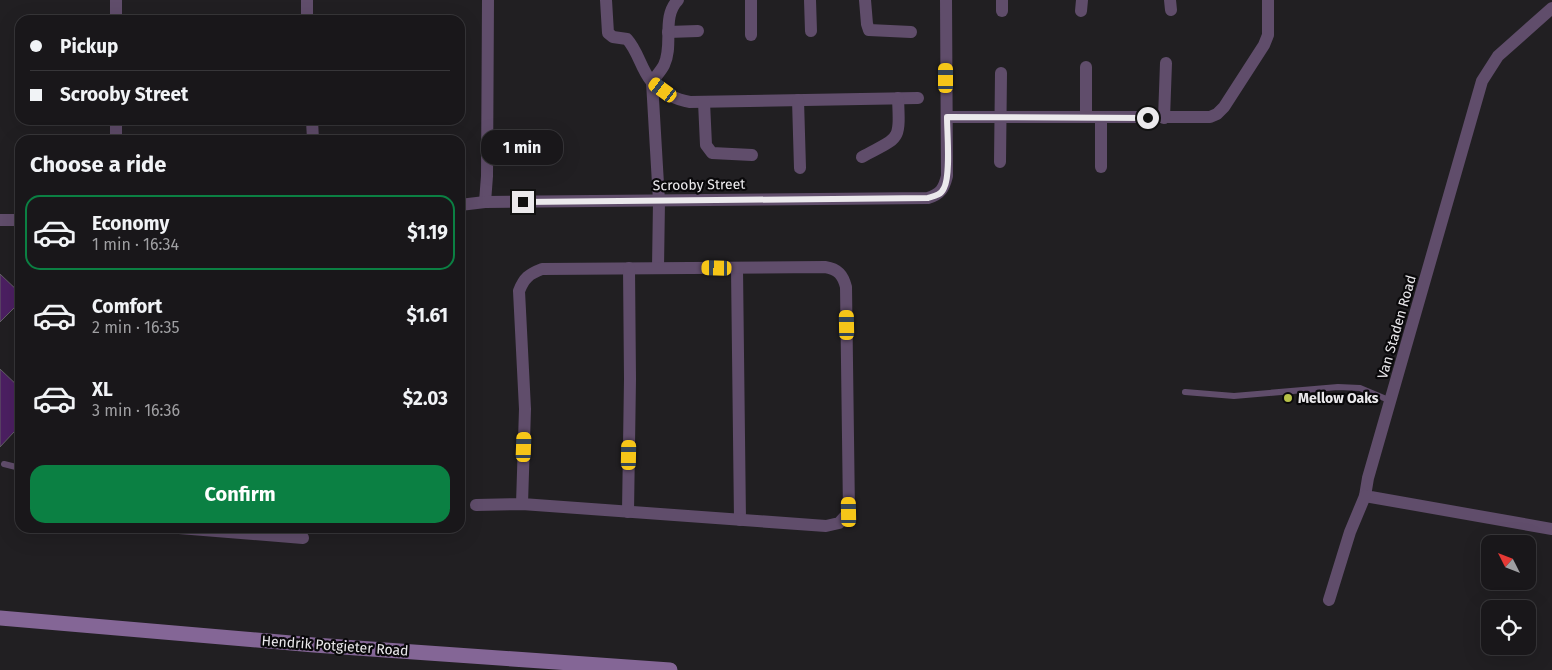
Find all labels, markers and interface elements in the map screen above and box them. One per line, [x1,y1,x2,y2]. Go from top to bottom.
text: Pickup [60,35,118,58]
car [938,63,953,93]
car [646,75,679,105]
text: Scrooby Street [60,83,188,106]
route start [1137,107,1159,129]
callout: 1 min [482,130,564,164]
text: 1 min [503,138,541,157]
text: Choose a ride [30,151,166,178]
street label: Scrooby Street [653,176,746,194]
route end [512,191,534,213]
icon: car [32,210,77,255]
text: Economy [92,212,169,235]
text: $1.19 [407,221,448,244]
text: 1 min · 16:34 [92,235,179,254]
car [701,260,732,276]
street label: Van Staden Road [1374,273,1420,381]
icon: car [32,293,77,338]
text: Comfort [92,295,162,318]
text: $1.61 [407,304,448,327]
car [839,310,854,340]
text: 2 min · 16:35 [92,318,180,337]
icon: car [32,376,77,421]
text: XL [92,378,113,401]
text: $2.03 [403,387,448,410]
place label: Mellow Oaks [1298,390,1379,407]
marker: Mellow Oaks [1282,392,1294,404]
text: 3 min · 16:36 [92,401,180,420]
car [515,432,532,462]
car [621,440,636,470]
button: Confirm [30,465,450,523]
car [841,497,856,527]
north arrow [1481,535,1536,590]
map controls [1481,535,1536,655]
button: locate [1481,600,1536,655]
street label: Hendrik Potgieter Road [261,632,409,660]

